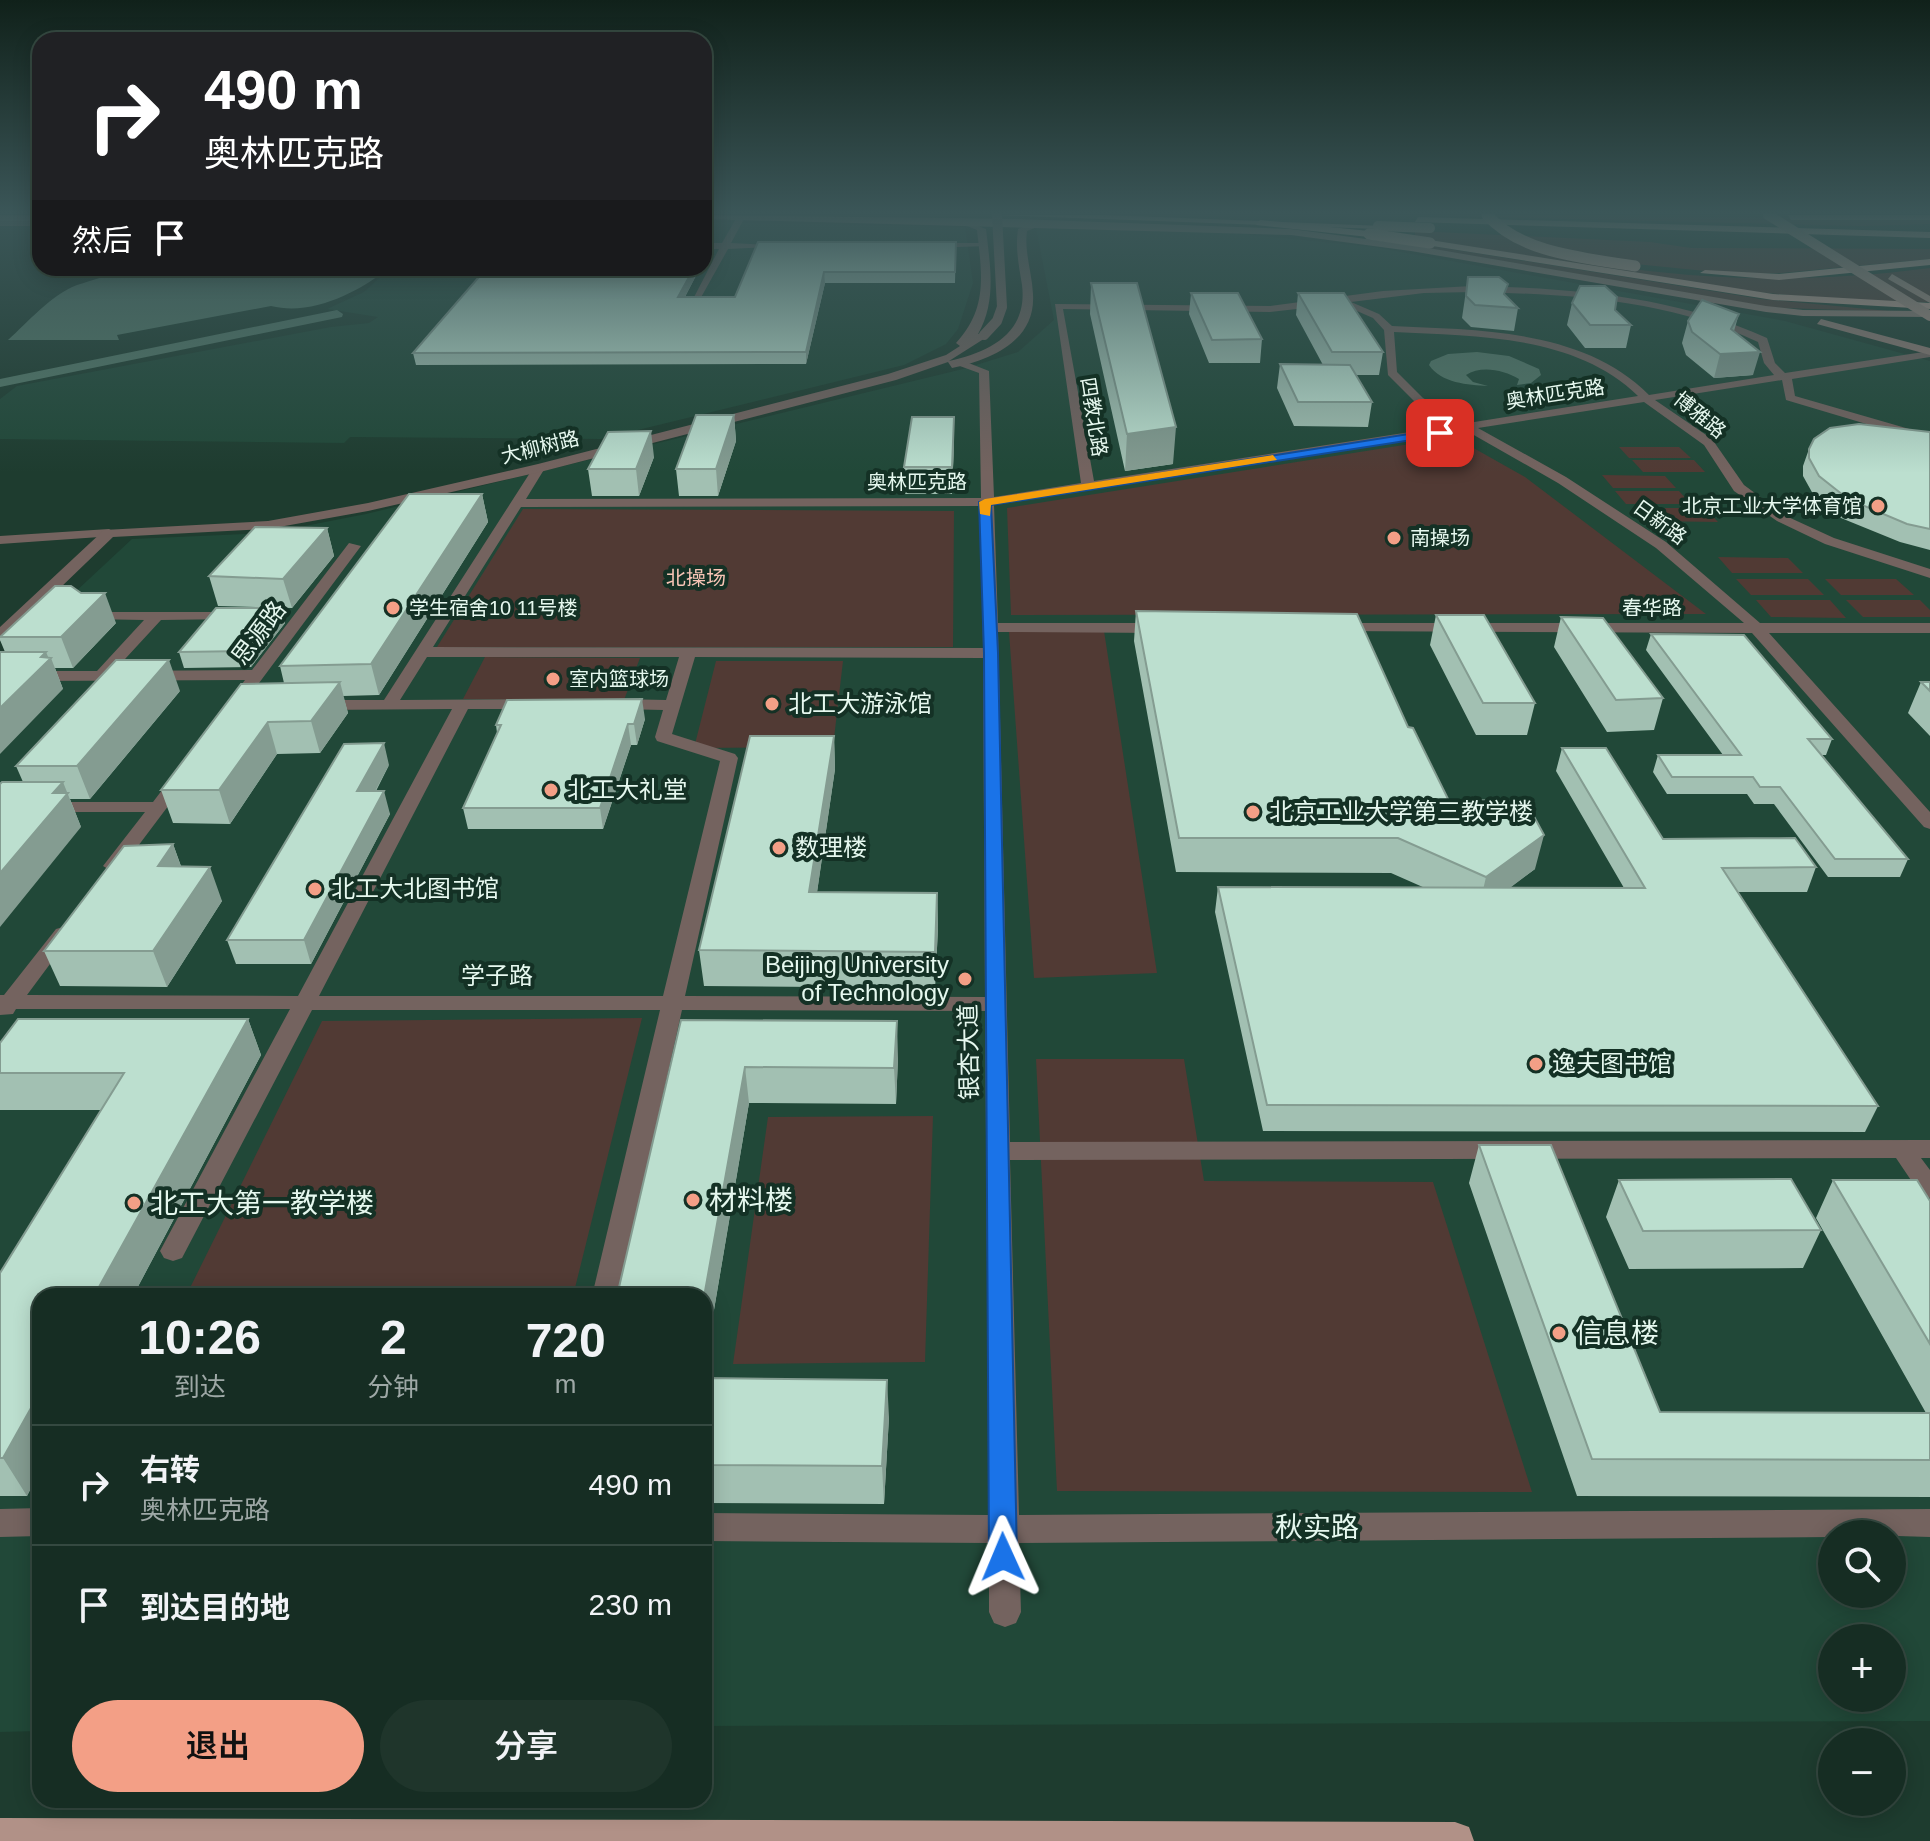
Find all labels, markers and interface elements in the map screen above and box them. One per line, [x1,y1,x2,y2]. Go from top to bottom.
text: 490 m [204,58,363,121]
icon: right [72,64,176,168]
text: 奥林匹克路 [204,133,384,174]
icon: arrive [148,216,192,260]
text: 然后 [72,224,132,257]
street label: 奥林匹克路 [1504,375,1606,413]
street label: 四教北路 [1077,376,1111,458]
street label: 博雅路 [1670,388,1730,442]
pin [1406,399,1474,467]
icon: arrive [1418,411,1462,455]
street label: 大柳树路 [499,427,581,467]
street label: 奥林匹克路 [867,471,967,493]
street label: 日新路 [1629,495,1691,549]
place label: 北京工业大学体育馆 [1682,495,1862,517]
marker: 北京工业大学体育馆 [1869,497,1887,515]
place label: 南操场 [1410,527,1470,549]
marker: 南操场 [1385,529,1403,547]
park label: 北操场 [666,567,726,589]
street label: 思源路 [226,596,291,670]
place label: 学生宿舍10 11号楼 [409,597,578,619]
street label: 春华路 [1622,597,1682,619]
marker: 学生宿舍10 11号楼 [384,599,402,617]
place label: 室内篮球场 [569,668,669,690]
marker: 室内篮球场 [544,670,562,688]
place label: 北工大游泳馆 [788,690,932,717]
marker: 北工大游泳馆 [763,695,781,713]
place label: 北工大礼堂 [567,776,687,803]
marker: 北工大礼堂 [542,781,560,799]
place label: 北京工业大学第三教学楼 [1269,798,1533,825]
marker: 北京工业大学第三教学楼 [1244,803,1262,821]
place label: 数理楼 [795,834,867,861]
marker: 数理楼 [770,839,788,857]
place label: 北工大北图书馆 [331,875,499,902]
marker: 北工大北图书馆 [306,880,324,898]
place label: Beijing University of Technology [765,951,949,1006]
street label: 学子路 [461,962,533,989]
marker: Beijing University of Technology [956,970,974,988]
street label: 银杏大道 [954,1004,983,1100]
place label: 逸夫图书馆 [1552,1050,1672,1077]
marker: 逸夫图书馆 [1527,1055,1545,1073]
place label: 材料楼 [709,1185,793,1216]
place label: 北工大第一教学楼 [150,1188,374,1219]
marker: 材料楼 [684,1191,702,1209]
marker: 北工大第一教学楼 [125,1194,143,1212]
text: 10:26 [138,1311,261,1364]
text: 2 [380,1311,407,1364]
text: 720 [526,1314,606,1367]
place label: 信息楼 [1575,1318,1659,1349]
marker: 信息楼 [1550,1324,1568,1342]
text: m [555,1369,577,1399]
text: 到达 [174,1372,226,1402]
text: 分钟 [367,1372,419,1402]
text: 右转 [140,1453,200,1486]
icon: right [72,1463,116,1507]
text: 490 m [589,1468,672,1501]
text: 奥林匹克路 [140,1495,270,1525]
street label: 秋实路 [1275,1512,1359,1543]
position arrow [961,1515,1045,1599]
map controls [1818,1520,1906,1816]
button: search [1818,1520,1906,1608]
icon: arrive [72,1583,116,1627]
text: 230 m [589,1588,672,1621]
text: 到达目的地 [140,1591,290,1624]
button: + [1818,1624,1906,1712]
button: 退出 [72,1700,364,1792]
button: 分享 [380,1700,672,1792]
button: − [1818,1728,1906,1816]

